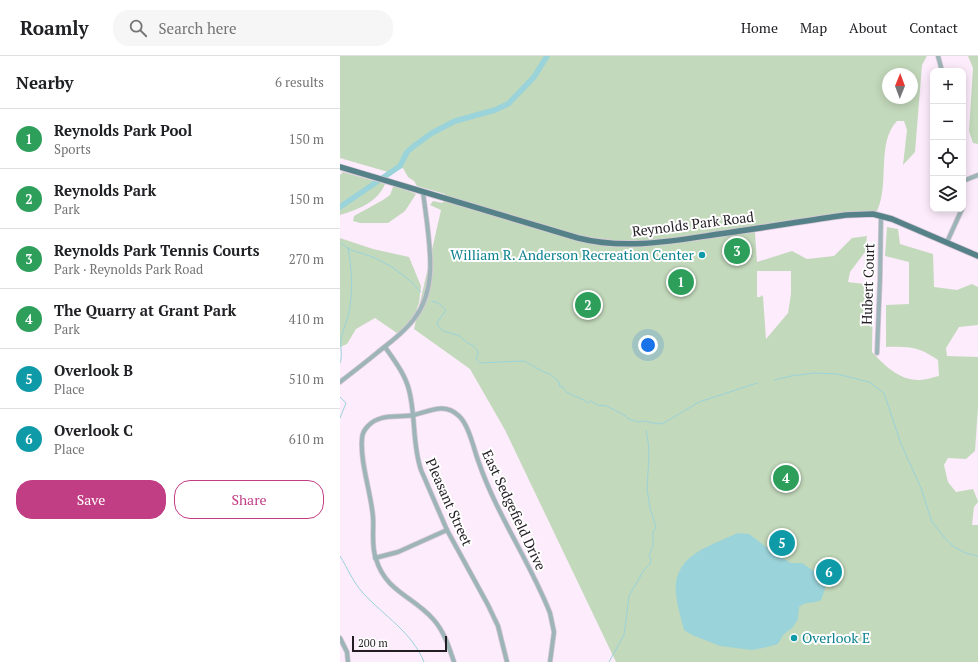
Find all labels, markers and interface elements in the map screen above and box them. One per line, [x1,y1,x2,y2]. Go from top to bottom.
search box [113,10,393,46]
text: Roamly [20,15,89,40]
icon: search [127,17,149,39]
text: Search here [159,18,237,38]
text: Home [741,18,778,37]
text: Map [800,18,827,37]
text: About [849,18,887,37]
text: Contact [909,18,958,37]
north arrow [882,68,918,104]
map controls [930,68,966,212]
button: + [930,68,966,104]
text: Nearby [16,71,74,94]
text: 6 results [275,73,324,91]
button: − [930,104,966,140]
text: Reynolds Park Pool [54,120,192,140]
text: 1 [25,130,33,148]
text: 150 m [289,130,324,148]
text: Sports [54,140,91,158]
button: locate [930,140,966,176]
button: layers [930,176,966,212]
text: Reynolds Park [54,180,156,200]
text: 2 [25,190,33,208]
text: 150 m [289,190,324,208]
text: Park [54,200,80,218]
street label: Reynolds Park Road [631,207,755,240]
pin: 3 [724,236,750,266]
text: Reynolds Park Tennis Courts [54,240,260,260]
street label: Hubert Court [857,242,878,325]
place label: William R. Anderson Recreation Center [450,245,695,264]
text: 3 [25,250,33,268]
text: 270 m [289,250,324,268]
marker: William R. Anderson Recreation Center [697,250,707,260]
text: Park · Reynolds Park Road [54,260,203,278]
pin: 1 [668,267,694,297]
pin: 2 [575,290,601,320]
text: The Quarry at Grant Park [54,300,236,320]
text: 4 [25,310,33,328]
text: 410 m [289,310,324,328]
text: Park [54,320,80,338]
your location [638,335,658,355]
text: Overlook B [54,360,133,380]
text: 5 [25,370,33,388]
text: 510 m [289,370,324,388]
text: Place [54,380,85,398]
text: Overlook C [54,420,133,440]
text: 6 [25,430,33,448]
text: 610 m [289,430,324,448]
text: Place [54,440,85,458]
street label: East Sedgefield Drive [478,446,551,573]
street label: Pleasant Street [422,455,478,549]
pin: 4 [773,463,799,493]
button: Save [16,480,166,519]
button: Share [174,480,324,519]
pin: 5 [769,528,795,558]
pin: 6 [816,557,842,587]
place label: Overlook E [802,628,870,647]
marker: Overlook E [789,633,799,643]
scale bar [352,634,447,653]
text: 200 m [358,636,388,650]

